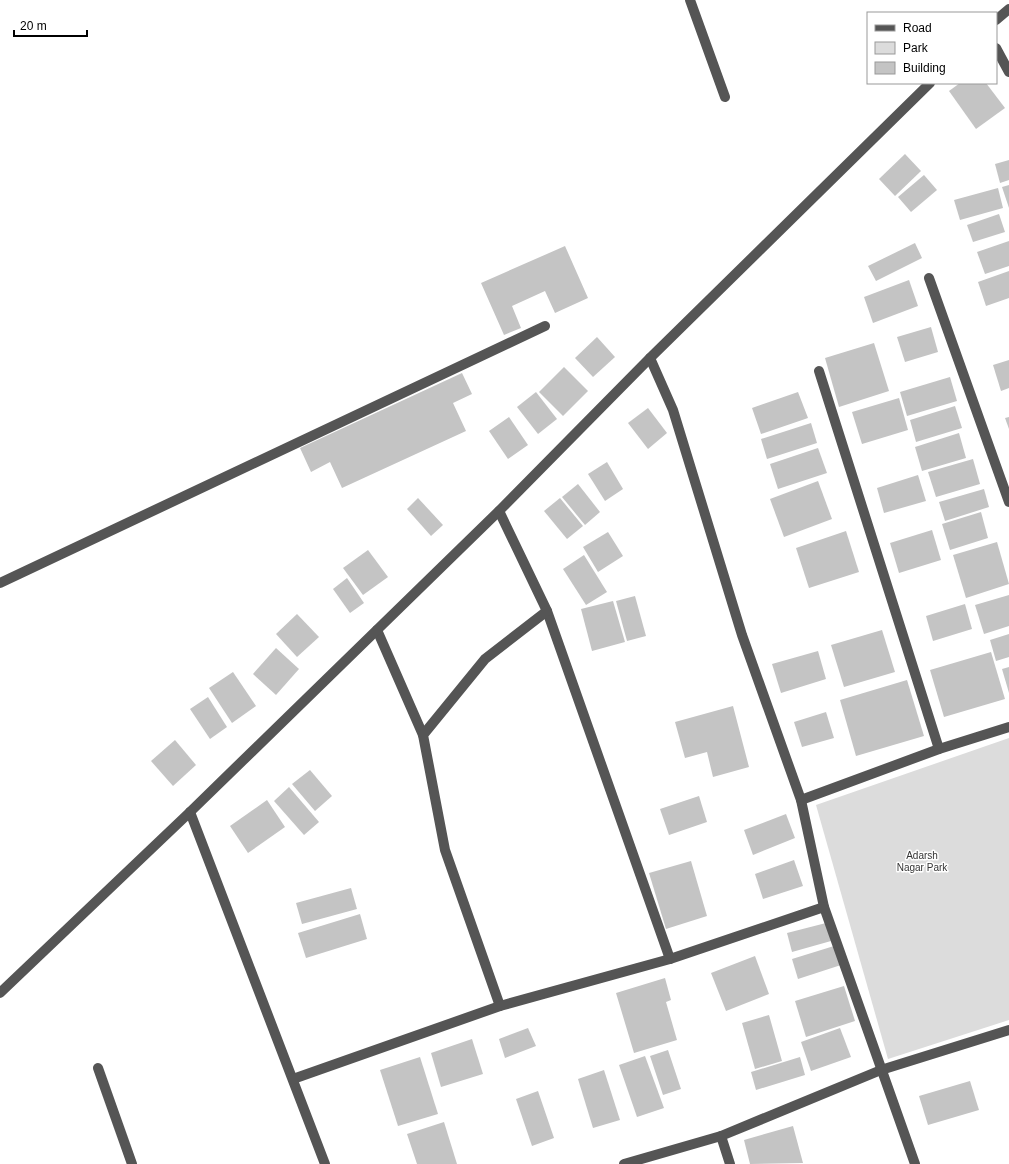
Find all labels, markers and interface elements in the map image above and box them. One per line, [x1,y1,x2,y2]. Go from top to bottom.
scale bar [14,12,87,38]
legend [867,12,997,84]
text: 20 m [20,19,47,33]
text: Road [903,21,932,35]
text: Park [903,41,929,55]
text: Building [903,61,946,75]
park label: Adarsh Nagar Park [897,850,948,873]

